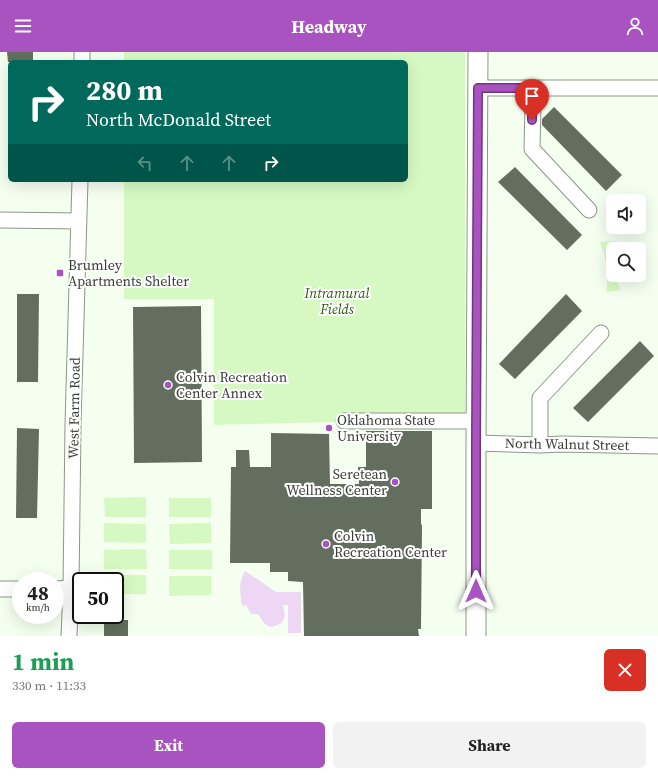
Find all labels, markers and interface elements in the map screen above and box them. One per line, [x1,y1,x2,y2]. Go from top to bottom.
text: Headway [291,14,367,39]
icon: menu [12,15,34,37]
icon: person [624,15,646,37]
text: 280 m [86,71,163,109]
icon: right [20,76,72,128]
pin [515,79,549,120]
icon: arrive [521,85,543,107]
text: North McDonald Street [86,107,271,132]
icon: left [134,152,156,174]
icon: ahead [176,152,198,174]
icon: ahead [218,152,240,174]
icon: right [260,152,282,174]
map controls [606,194,646,282]
button: sound [606,194,646,234]
button: search [606,242,646,282]
place label: Brumley Apartments Shelter [68,255,189,291]
marker: Brumley Apartments Shelter [55,268,65,278]
park label: Intramural Fields [303,283,370,319]
street label: West Farm Road [63,357,85,459]
place label: Colvin Recreation Center Annex [176,367,288,403]
marker: Colvin Recreation Center Annex [163,380,173,390]
place label: Oklahoma State University [337,410,435,446]
marker: Oklahoma State University [324,423,334,433]
street label: North Walnut Street [505,433,630,455]
place label: Seretean Wellness Center [286,464,388,500]
marker: Seretean Wellness Center [390,477,400,487]
place label: Colvin Recreation Center [334,526,447,562]
marker: Colvin Recreation Center [321,539,331,549]
position arrow [455,570,497,612]
speed limit sign: 50 [72,572,124,624]
text: 48 [27,579,49,607]
text: km/h [26,601,50,614]
text: 1 min [12,645,74,678]
button: close [604,649,646,691]
text: 330 m · 11:33 [12,677,86,694]
button: Exit [12,722,325,768]
button: Share [333,722,646,768]

